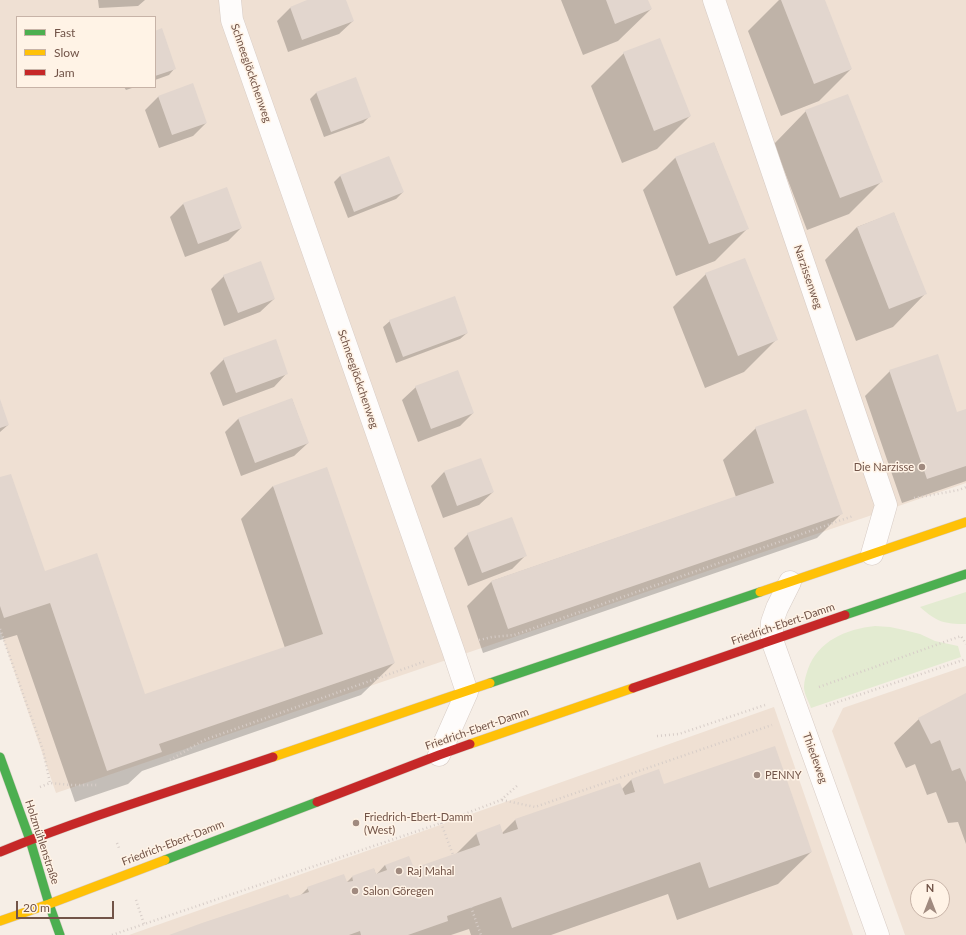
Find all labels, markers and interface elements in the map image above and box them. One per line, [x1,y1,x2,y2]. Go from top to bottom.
legend [16,16,156,88]
street label: Schneeglöckchenweg [228,22,274,124]
text: Fast [54,25,75,40]
text: Slow [54,45,79,60]
text: Jam [54,65,75,80]
street label: Narzissenweg [791,243,825,311]
street label: Schneeglöckchenweg [335,328,381,430]
place label: Die Narzisse [854,460,914,474]
marker: Die Narzisse [917,462,927,472]
street label: Friedrich-Ebert-Damm [730,600,836,648]
street label: Friedrich-Ebert-Damm [424,705,530,753]
street label: Thiedeweg [800,731,830,785]
place label: PENNY [765,768,802,782]
marker: PENNY [752,770,762,780]
street label: Holzmühlenstraße [22,798,62,886]
place label: Friedrich-Ebert-Damm (West) [364,810,473,836]
street label: Friedrich-Ebert-Damm [120,817,226,869]
marker: Friedrich-Ebert-Damm (West) [351,818,361,828]
place label: Raj Mahal [407,864,454,878]
marker: Raj Mahal [394,866,404,876]
north arrow [910,879,950,919]
text: N [926,881,934,894]
place label: Salon Göregen [363,884,434,898]
marker: Salon Göregen [350,886,360,896]
scale bar [18,893,116,919]
text: 20 m [23,900,50,915]

